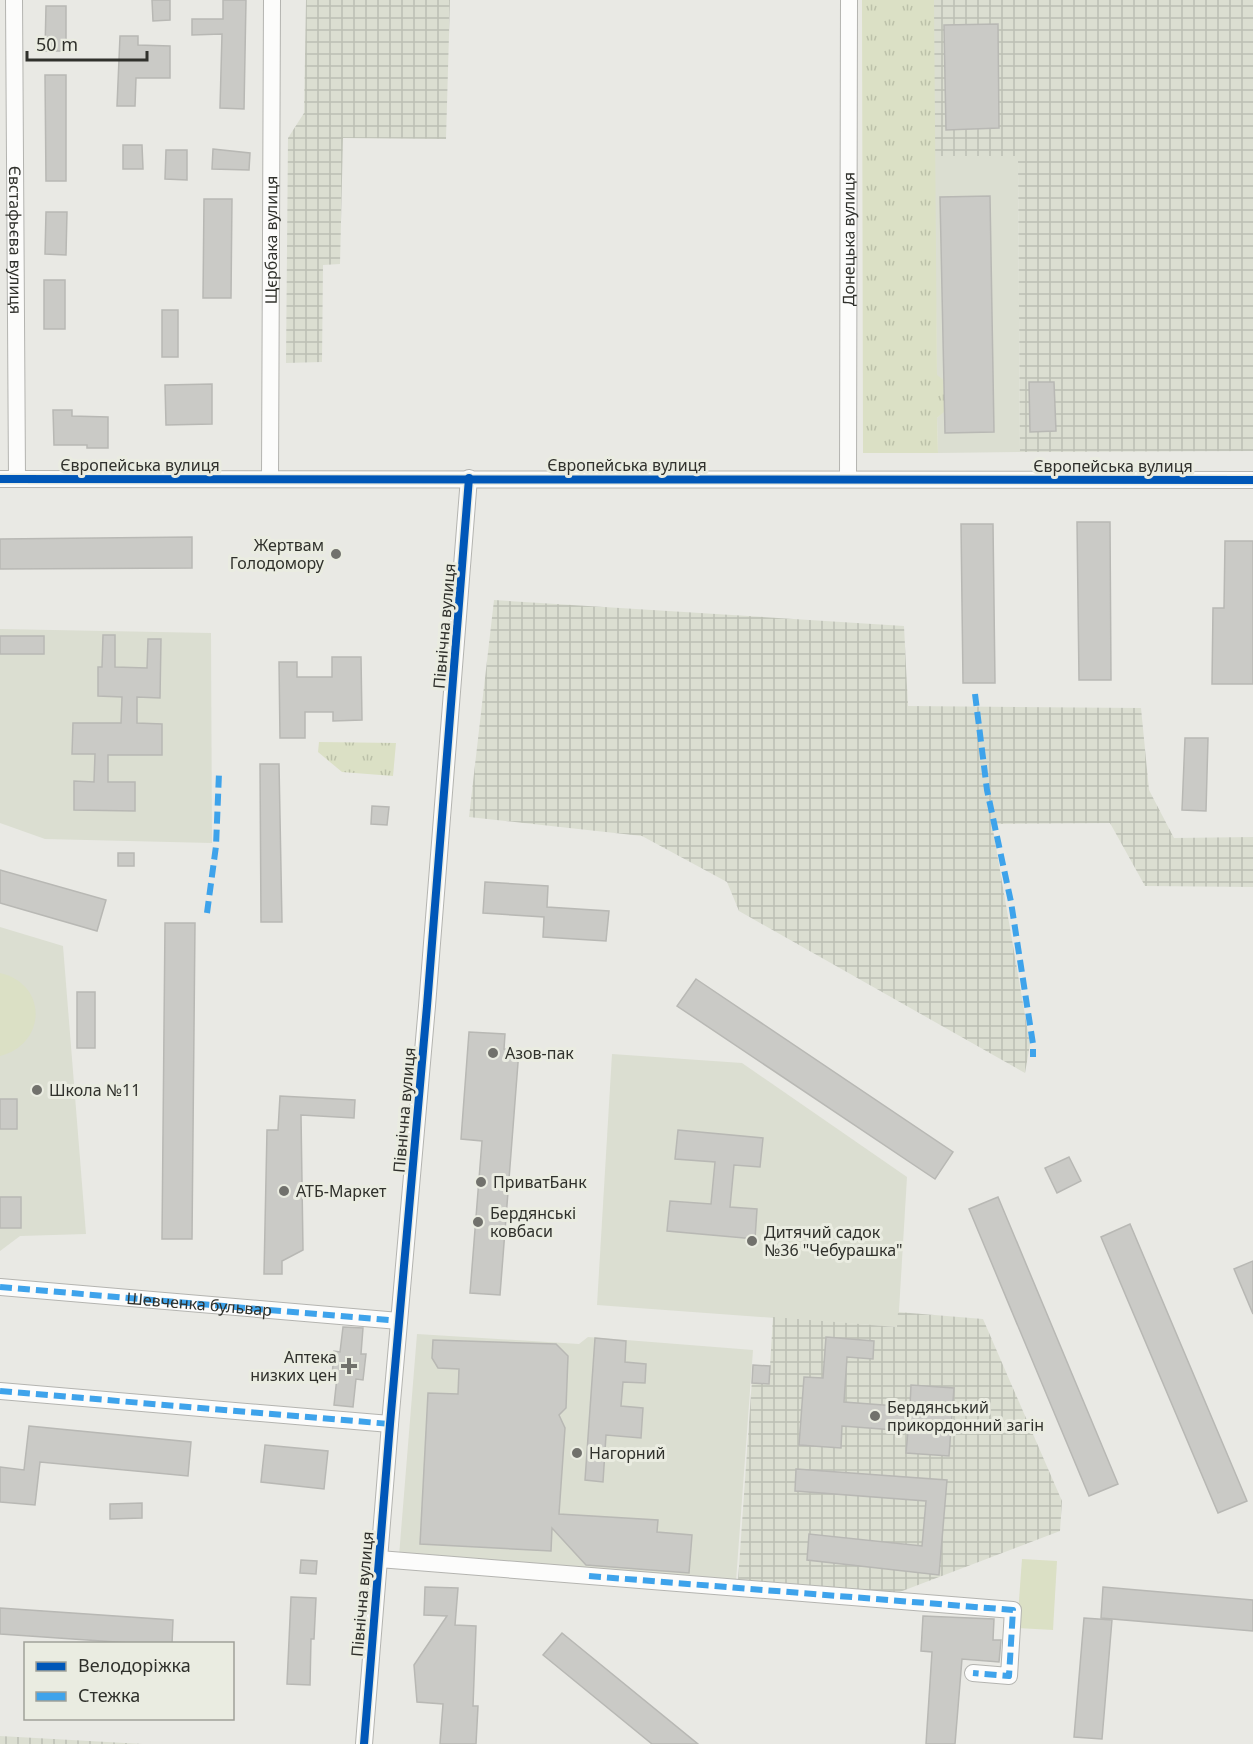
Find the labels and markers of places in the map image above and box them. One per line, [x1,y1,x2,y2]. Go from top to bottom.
place label: Жертвам Голодомору [230,534,325,574]
marker: Жертвам Голодомору [329,547,343,561]
place label: Азов-пак [505,1042,574,1064]
marker: Азов-пак [486,1046,500,1060]
place label: Школа №11 [49,1079,140,1101]
marker: Школа №11 [30,1083,44,1097]
place label: ПриватБанк [493,1171,587,1193]
marker: ПриватБанк [474,1175,488,1189]
place label: АТБ-Маркет [296,1180,387,1202]
marker: АТБ-Маркет [277,1184,291,1198]
place label: Бердянські ковбаси [490,1202,576,1242]
marker: Бердянські ковбаси [471,1215,485,1229]
place label: Дитячий садок №36 "Чебурашка" [764,1221,902,1261]
marker: Дитячий садок №36 "Чебурашка" [745,1234,759,1248]
place label: Аптека низких цен [250,1346,337,1386]
marker: Аптека низких цен [342,1359,356,1373]
place label: Бердянський прикордонний загін [887,1396,1044,1436]
marker: Бердянський прикордонний загін [868,1409,882,1423]
place label: Нагорний [589,1442,666,1464]
marker: Нагорний [570,1446,584,1460]

